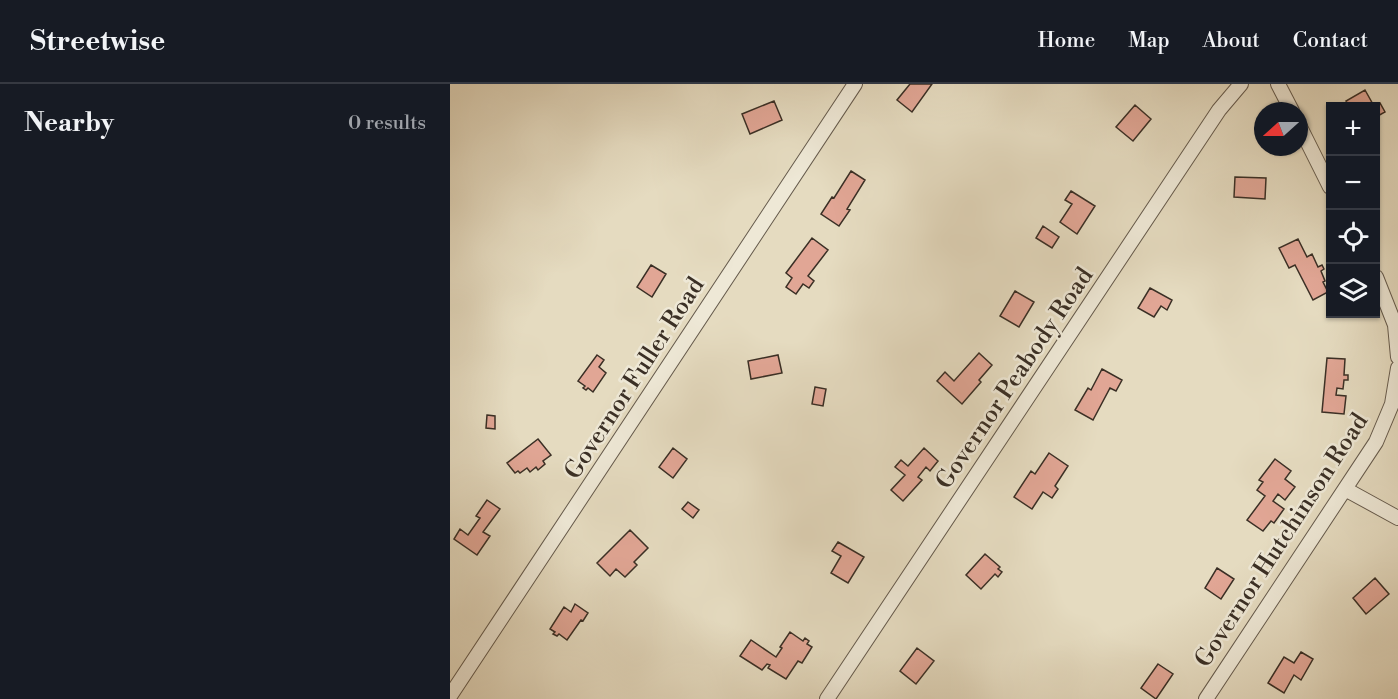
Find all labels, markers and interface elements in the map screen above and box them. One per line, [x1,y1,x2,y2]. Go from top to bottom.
text: Streetwise [30,24,165,59]
text: Home [1038,28,1095,54]
text: Map [1128,28,1170,54]
text: About [1203,28,1260,54]
text: Contact [1293,28,1368,54]
north arrow [1254,102,1308,156]
map controls [1326,102,1380,318]
button: + [1326,102,1380,156]
text: Nearby [24,107,114,139]
text: 0 results [348,111,426,136]
button: − [1326,156,1380,210]
button: locate [1326,210,1380,264]
street label: Governor Peabody Road [929,262,1100,495]
button: layers [1326,264,1380,318]
street label: Governor Fuller Road [558,272,712,485]
street label: Governor Hutchinson Road [1188,408,1375,673]

